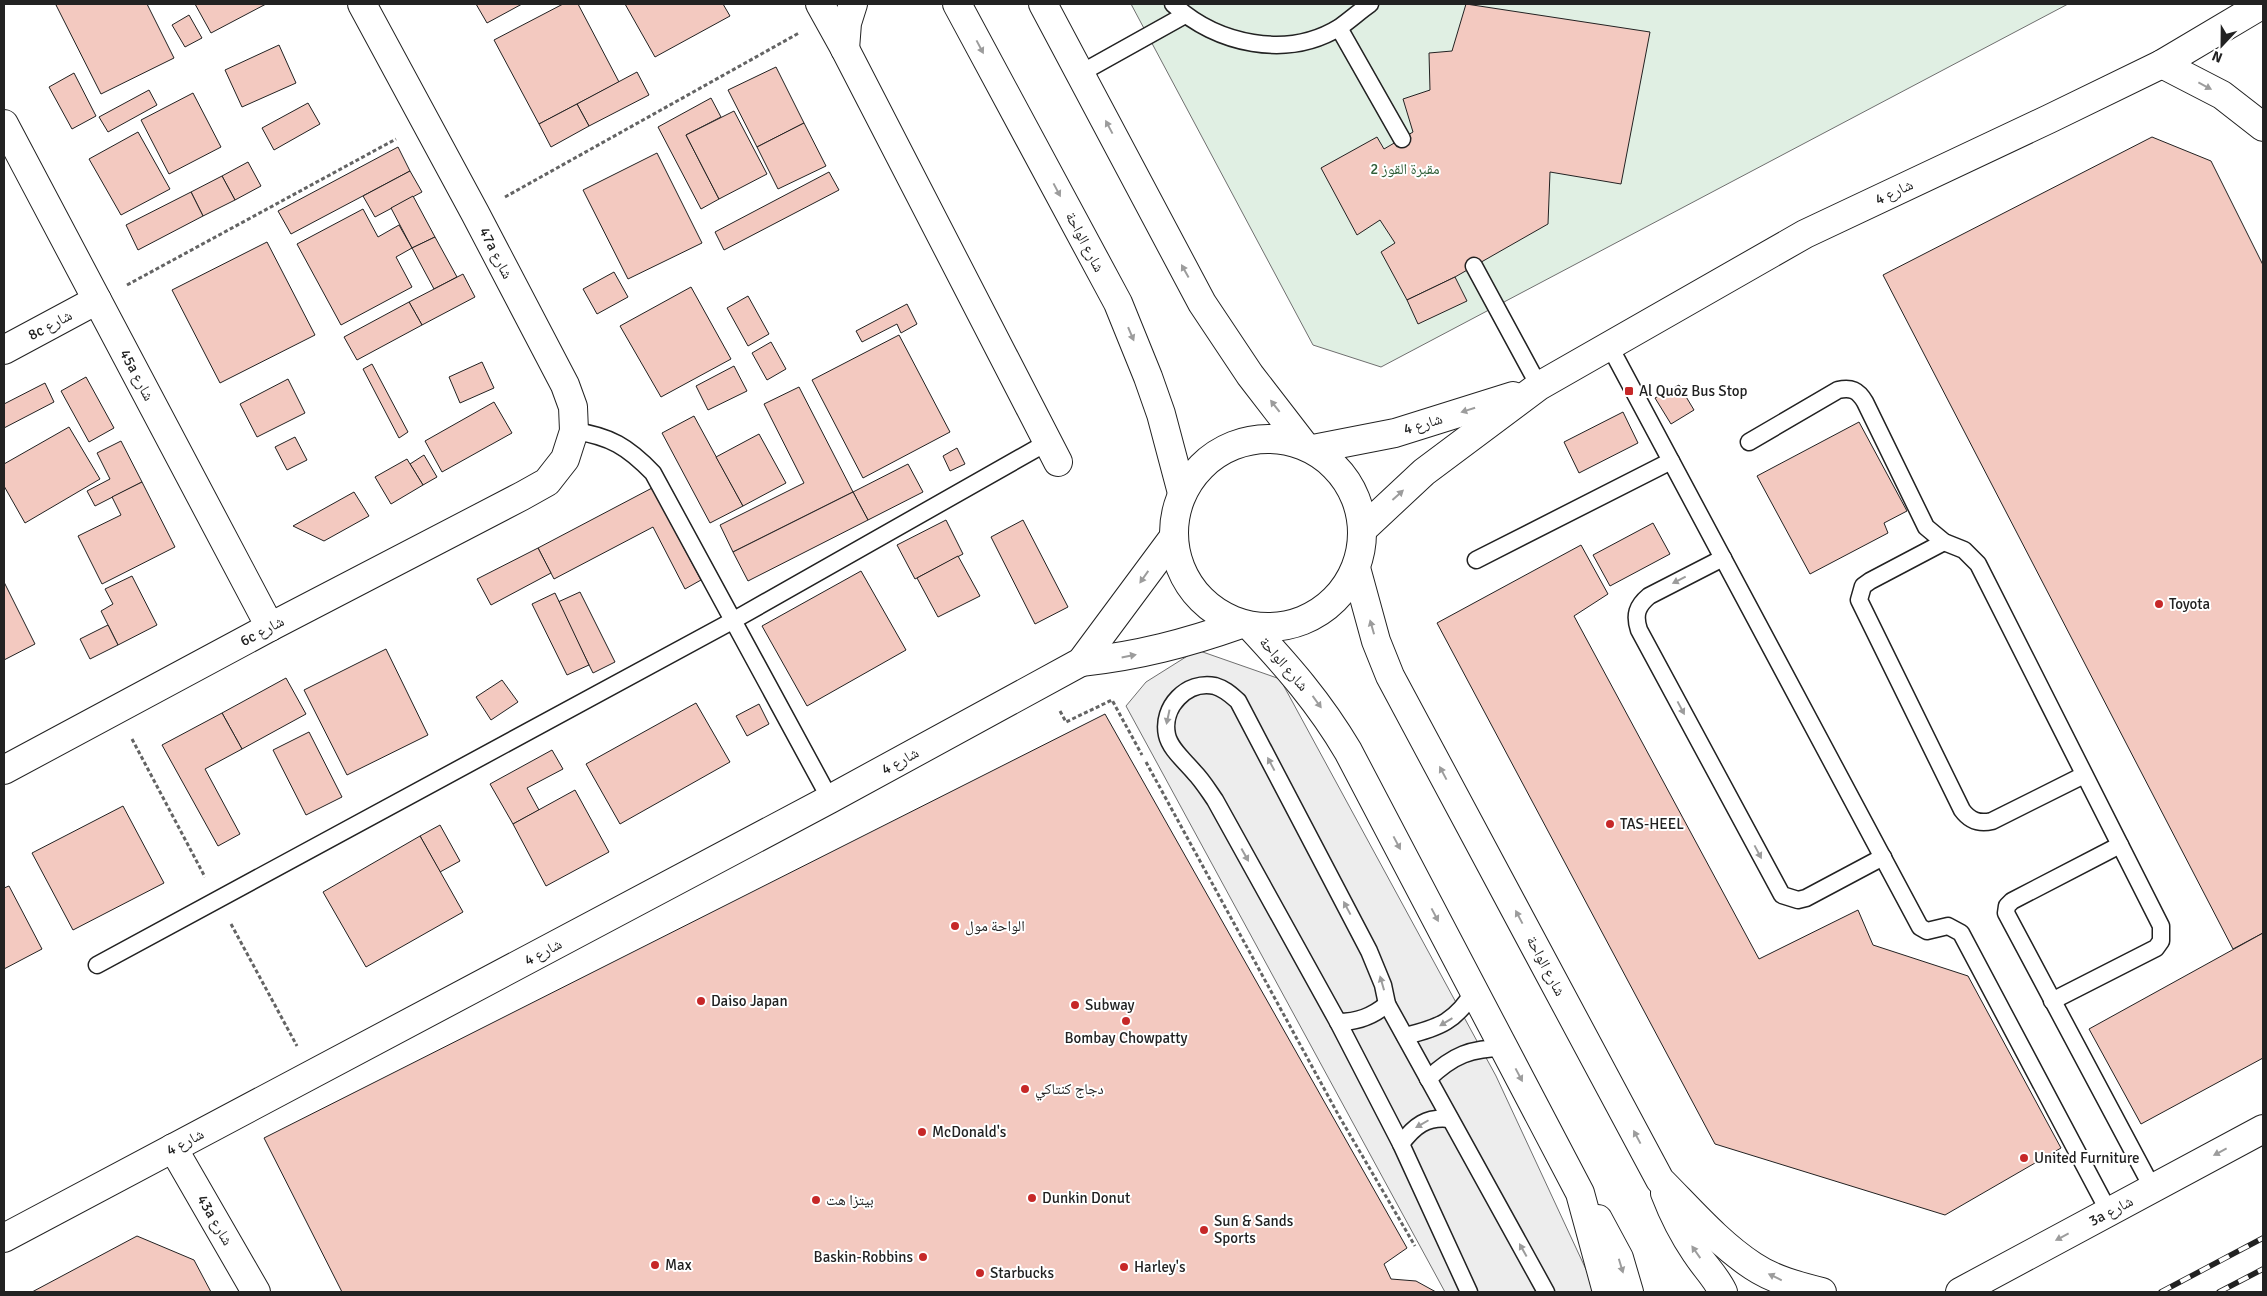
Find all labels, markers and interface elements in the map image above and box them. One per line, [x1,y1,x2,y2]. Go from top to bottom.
north arrow [2197,20,2247,70]
one-way arrow [976,39,984,54]
text: N [2210,47,2225,66]
one-way arrow [2198,82,2212,90]
one-way arrow [1105,121,1114,134]
park label: مقبرة القوز 2 [1370,160,1440,178]
street label: شارع 4 [1872,175,1916,210]
one-way arrow [1053,182,1061,197]
street label: شارع الواحة [1061,209,1108,276]
street label: 47a شارع [474,224,517,282]
one-way arrow [1181,264,1189,279]
street label: 8c شارع [25,306,76,345]
one-way arrow [1128,327,1136,341]
street label: 45a شارع [115,346,158,404]
place label: Al Quoz Bus Stop [1639,382,1748,400]
marker: Al Quoz Bus Stop [1623,385,1635,397]
one-way arrow [1269,400,1280,413]
one-way arrow [1460,406,1475,414]
street label: شارع 4 [1401,410,1445,439]
one-way arrow [1392,489,1404,501]
one-way arrow [1139,570,1149,584]
one-way arrow [1672,576,1686,584]
place label: Toyota [2169,595,2210,613]
marker: Toyota [2153,598,2165,610]
street label: 6c شارع [237,612,288,651]
one-way arrow [1368,620,1376,635]
street label: شارع الواحة [1255,633,1312,695]
one-way arrow [1122,652,1137,660]
one-way arrow [1312,695,1322,709]
one-way arrow [1677,701,1685,716]
one-way arrow [1164,709,1172,724]
street label: شارع 4 [878,743,922,779]
one-way arrow [1267,757,1275,772]
one-way arrow [1438,767,1447,780]
place label: TAS-HEEL [1620,815,1684,833]
marker: TAS-HEEL [1604,818,1616,830]
one-way arrow [1393,836,1401,851]
one-way arrow [1754,844,1762,859]
one-way arrow [1241,848,1250,861]
one-way arrow [1343,901,1351,916]
one-way arrow [1431,908,1440,922]
one-way arrow [1515,909,1523,924]
place label: الواحة مول [965,917,1025,936]
marker: الواحة مول [949,920,961,932]
street label: شارع الواحة [1522,933,1569,1000]
street label: شارع 4 [521,935,565,970]
one-way arrow [1377,975,1385,990]
place label: Daiso Japan [711,992,788,1010]
marker: Daiso Japan [695,995,707,1007]
place label: Subway [1085,996,1135,1014]
marker: Subway [1069,999,1081,1011]
marker: Bombay Chowpatty [1120,1015,1132,1027]
one-way arrow [1440,1017,1453,1026]
place label: Bombay Chowpatty [1064,1029,1188,1047]
one-way arrow [1515,1067,1523,1082]
place label: دجاج كنتاكي [1035,1080,1104,1101]
marker: دجاج كنتاكي [1019,1083,1031,1095]
one-way arrow [1416,1120,1429,1129]
place label: McDonald's [932,1123,1007,1141]
street label: شارع 4 [163,1125,207,1160]
marker: McDonald's [916,1126,928,1138]
one-way arrow [1633,1130,1642,1144]
one-way arrow [2213,1148,2228,1156]
place label: United Furniture [2034,1149,2140,1167]
marker: United Furniture [2018,1152,2030,1164]
place label: Dunkin Donut [1042,1189,1130,1207]
street label: 43a شارع [192,1191,237,1249]
place label: بيتزا هت [826,1191,874,1209]
marker: Dunkin Donut [1026,1192,1038,1204]
street label: 3a شارع [2086,1192,2137,1231]
marker: بيتزا هت [810,1194,822,1206]
place label: Sun & Sands Sports [1214,1212,1294,1247]
marker: Sun & Sands Sports [1198,1224,1210,1236]
one-way arrow [2055,1233,2068,1242]
one-way arrow [1518,1243,1527,1256]
one-way arrow [1691,1245,1701,1259]
place label: Baskin-Robbins [814,1248,913,1266]
marker: Baskin-Robbins [917,1251,929,1263]
place label: Max [665,1256,692,1274]
place label: Harley's [1134,1258,1186,1276]
one-way arrow [1618,1258,1626,1273]
marker: Max [649,1259,661,1271]
marker: Harley's [1118,1261,1130,1273]
place label: Starbucks [990,1264,1054,1282]
marker: Starbucks [974,1267,986,1279]
one-way arrow [1768,1273,1783,1281]

